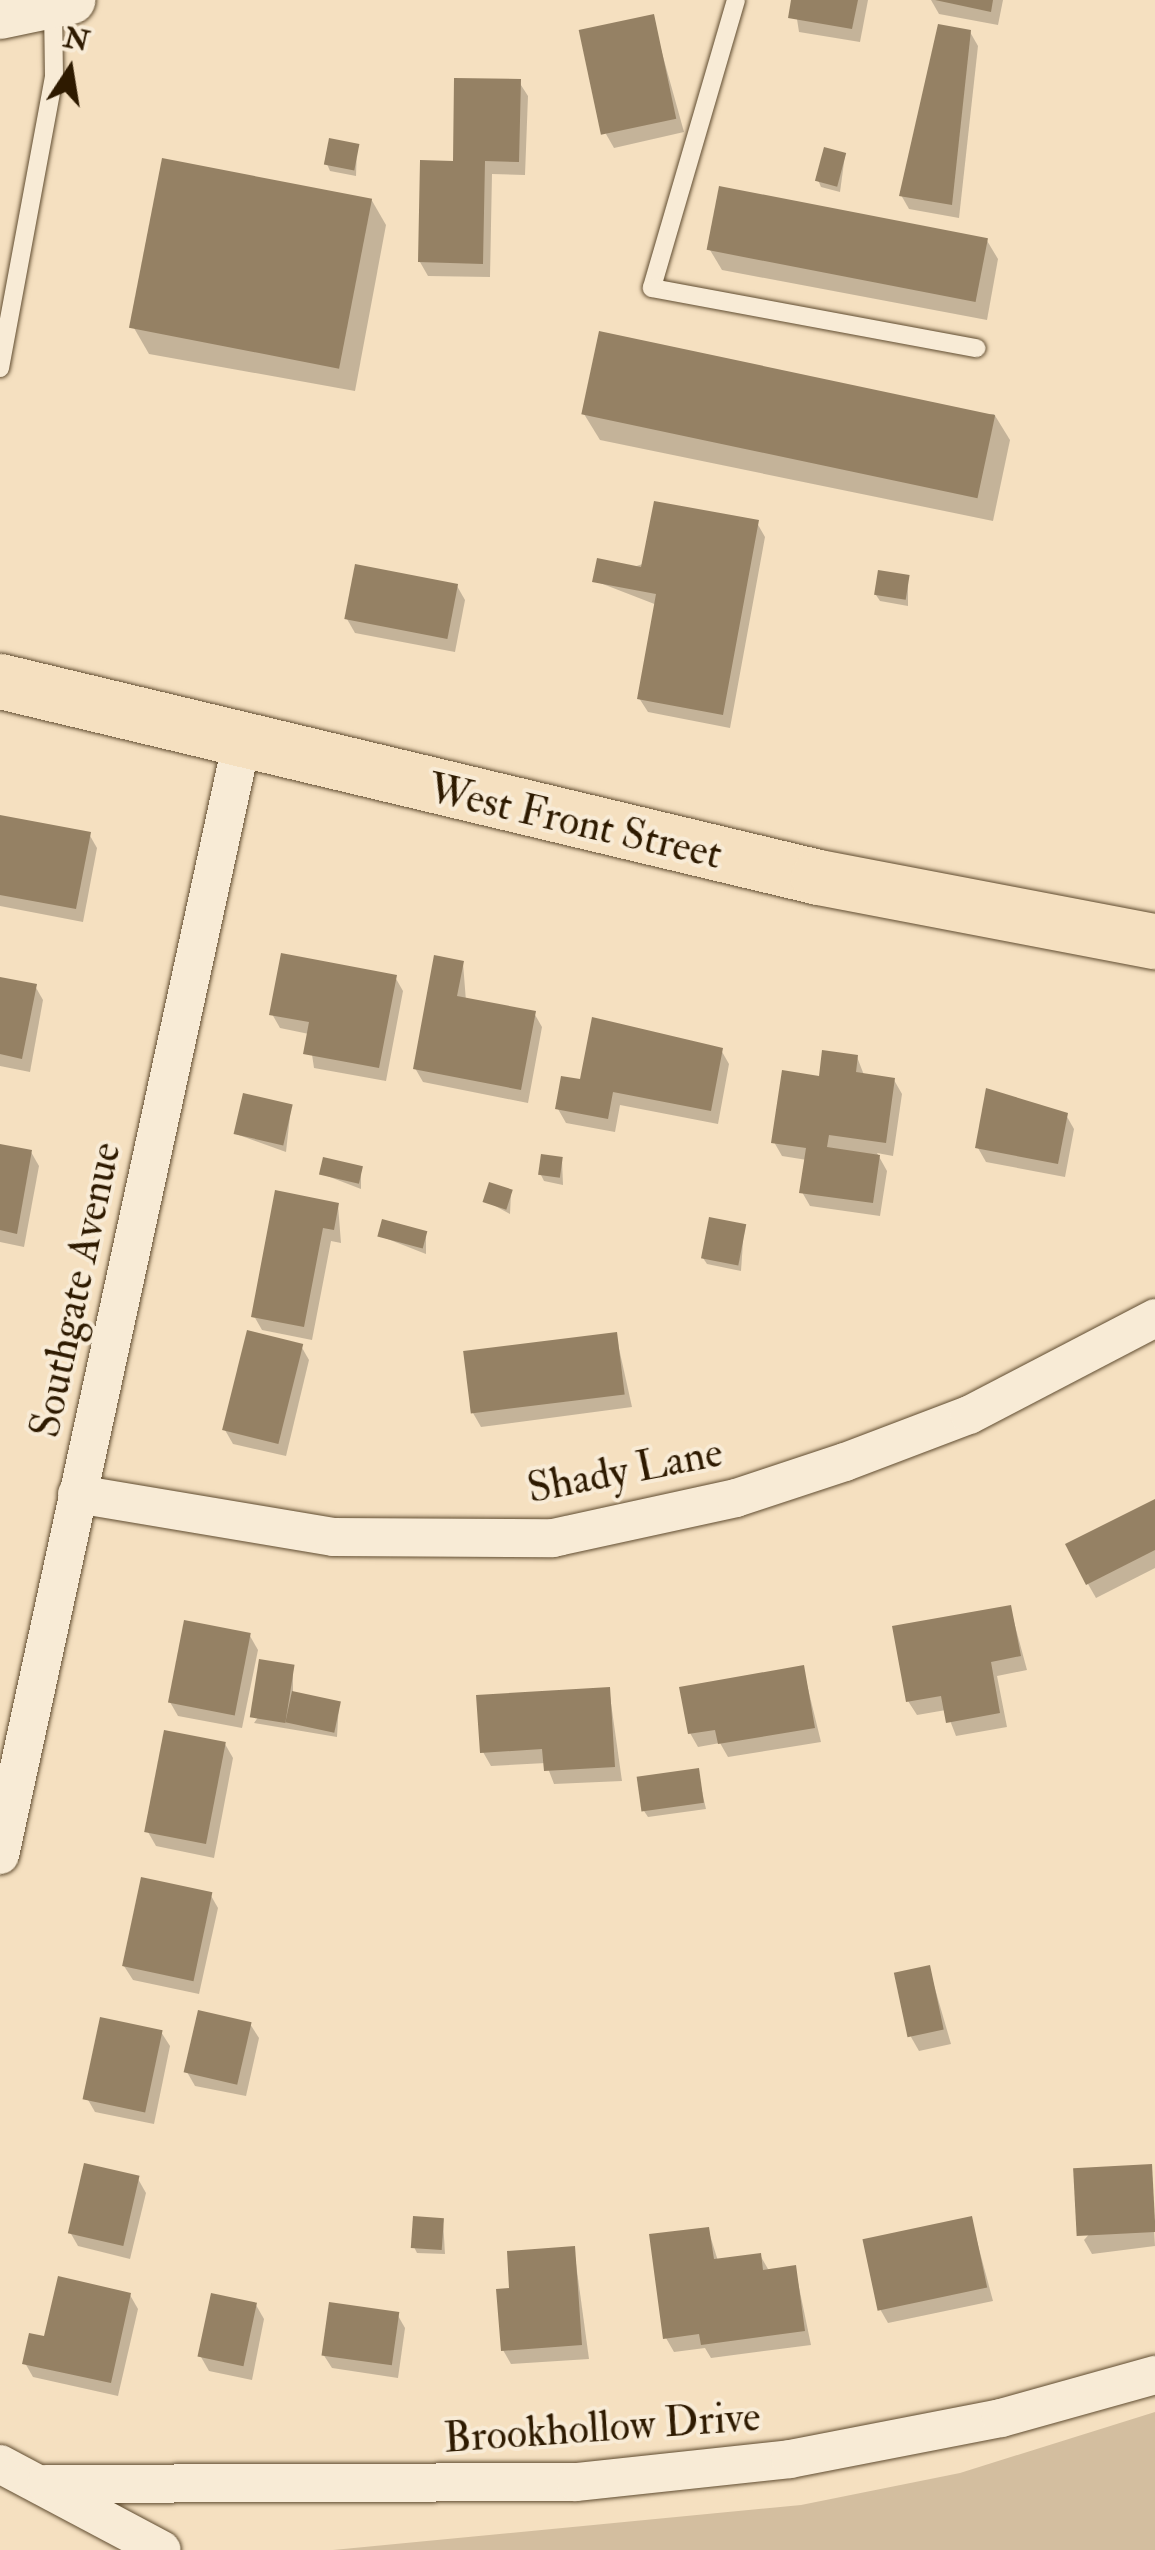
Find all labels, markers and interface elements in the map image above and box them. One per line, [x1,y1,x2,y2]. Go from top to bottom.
north arrow [20,20,120,120]
text: N [60,20,92,60]
street label: West Front Street [423,764,727,880]
street label: Southgate Avenue [20,1138,132,1442]
street label: Shady Lane [523,1427,727,1515]
street label: Brookhollow Drive [442,2392,762,2464]

